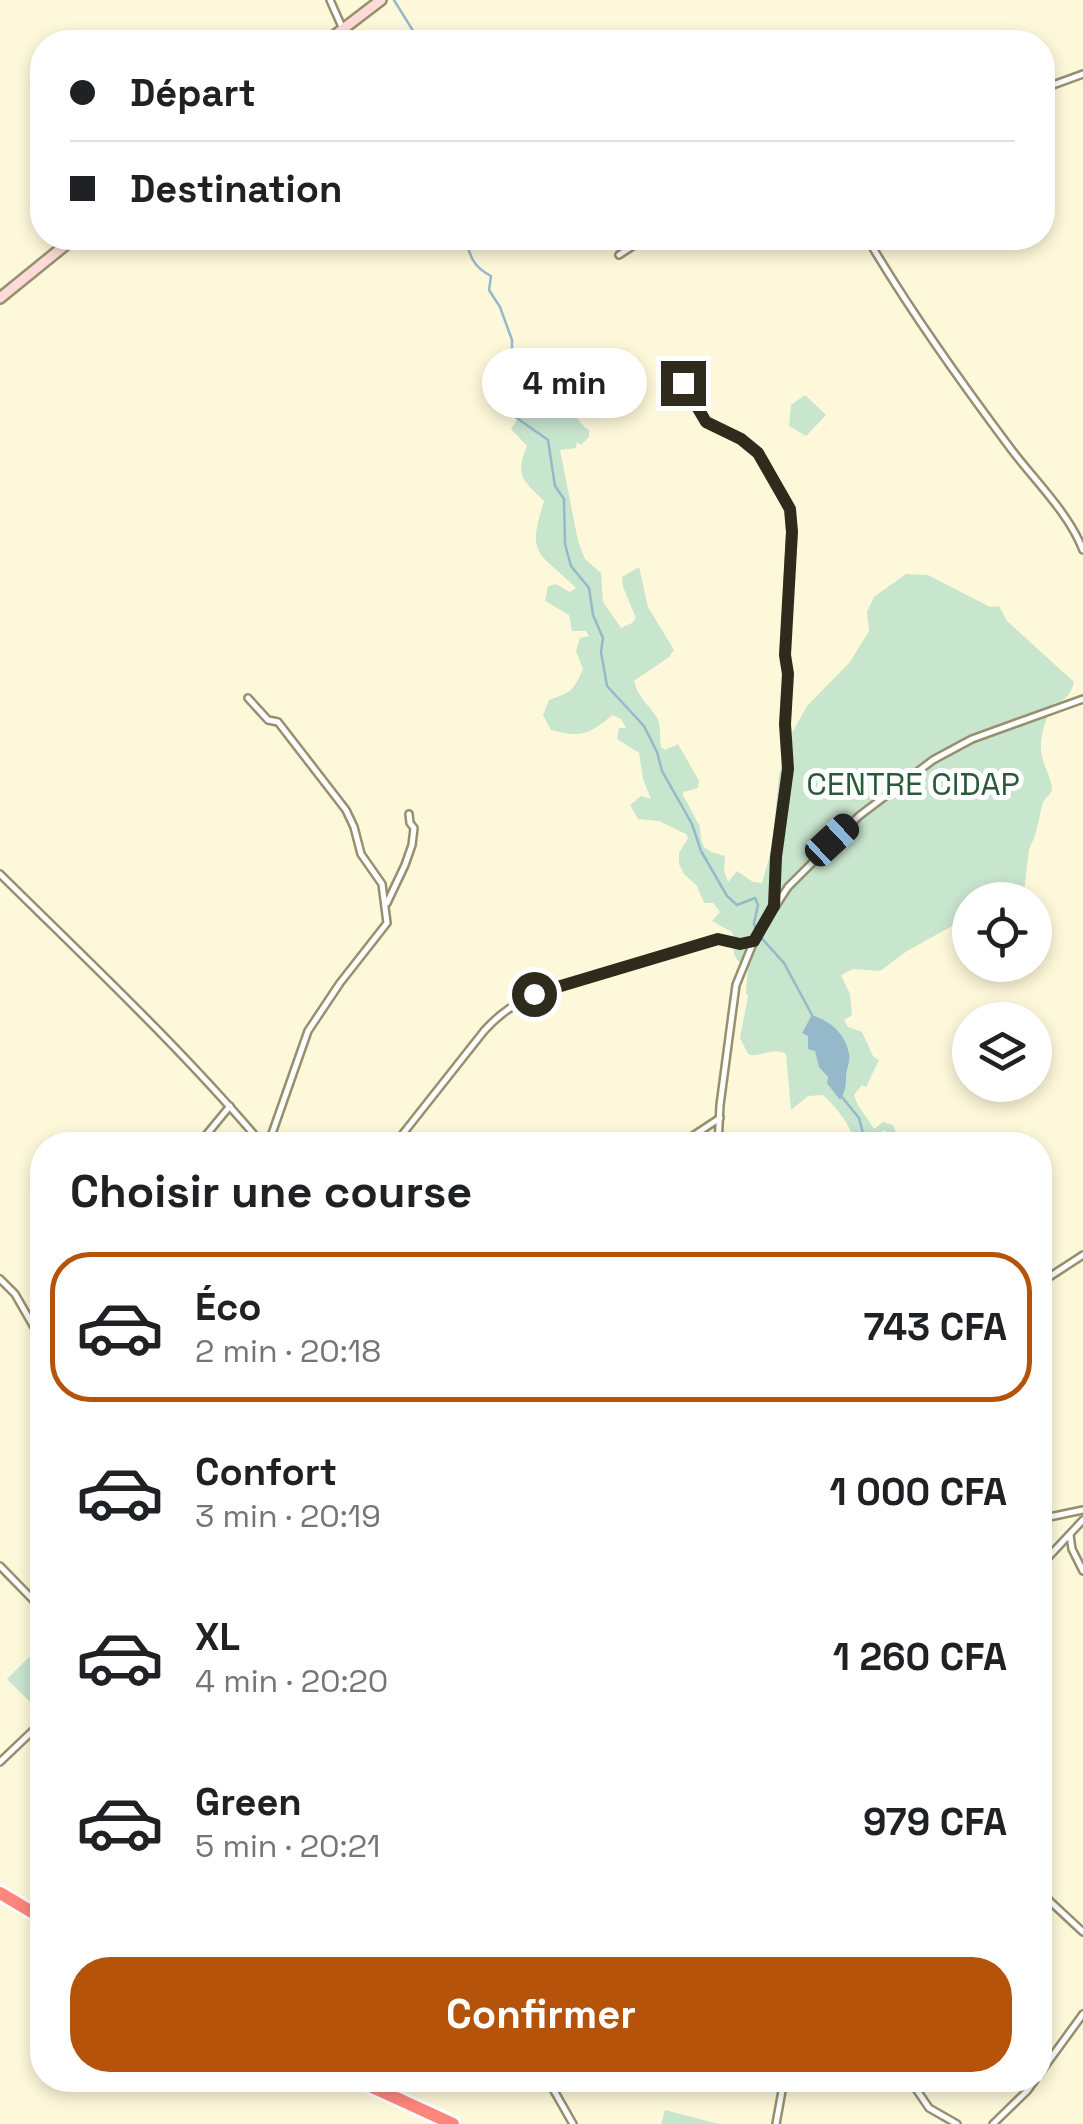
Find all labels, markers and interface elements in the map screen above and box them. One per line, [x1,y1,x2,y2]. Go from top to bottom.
text: Départ [130,69,256,117]
text: Destination [130,165,342,213]
callout: 4 min [483,348,648,418]
route end [661,361,706,406]
text: 4 min [522,363,607,403]
park label: CENTRE CIDAP [806,764,1020,804]
car [800,809,864,871]
map controls [952,882,1052,1102]
button: locate [952,882,1052,982]
route start [512,972,557,1017]
button: layers [952,1002,1052,1102]
text: Choisir une course [70,1163,472,1220]
icon: car [75,1282,165,1372]
text: Éco [195,1283,262,1331]
text: 743 CFA [864,1303,1007,1351]
text: 2 min · 20:18 [195,1331,381,1371]
icon: car [75,1447,165,1537]
text: Confort [195,1448,337,1496]
text: 1 000 CFA [829,1468,1007,1516]
text: 3 min · 20:19 [195,1496,381,1536]
icon: car [75,1612,165,1702]
text: XL [195,1613,240,1661]
text: 1 260 CFA [833,1633,1007,1681]
text: 4 min · 20:20 [195,1661,388,1701]
icon: car [75,1777,165,1867]
text: Green [195,1778,302,1826]
text: 979 CFA [863,1798,1007,1846]
text: 5 min · 20:21 [195,1826,380,1866]
button: Confirmer [70,1957,1012,2072]

